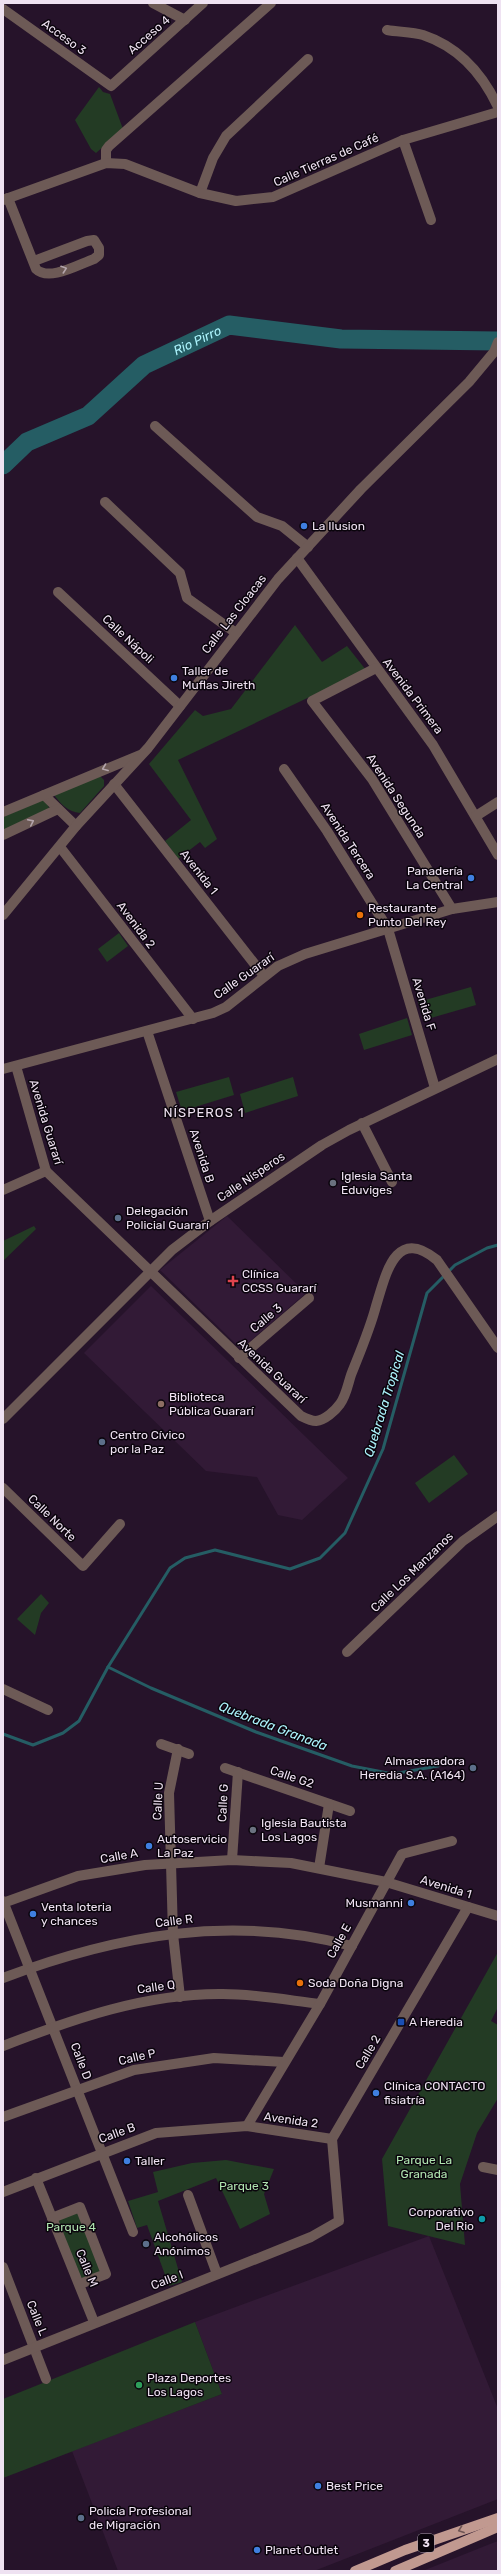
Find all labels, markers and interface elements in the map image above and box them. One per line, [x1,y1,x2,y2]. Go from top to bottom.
street label: Acceso 4 [125,13,173,57]
street label: Acceso 3 [39,16,89,58]
street label: Calle Tierras de Café [271,130,381,190]
one-way arrow [60,266,67,274]
water label: Rio Pirro [171,322,223,358]
place label: La Ilusion [312,519,365,533]
marker: La Ilusion [299,521,309,531]
street label: Calle Las Cloacas [199,572,269,656]
street label: Calle Nápoli [99,612,157,666]
street label: Avenida Primera [380,655,446,737]
place label: Taller de Muflas Jireth [182,664,255,692]
marker: Taller de Muflas Jireth [169,673,179,683]
street label: Avenida Segunda [364,751,428,841]
one-way arrow [102,764,109,772]
street label: Avenida Tercera [318,800,378,882]
one-way arrow [26,819,34,827]
street label: Avenida 1 [177,847,221,897]
place label: Panadería La Central [406,864,463,892]
marker: Panadería La Central [466,873,476,883]
street label: Avenida 2 [114,899,158,951]
place label: Restaurante Punto Del Rey [368,901,447,929]
marker: Restaurante Punto Del Rey [355,910,365,920]
street label: Calle Guararí [211,949,278,1002]
street label: Avenida F [409,976,439,1032]
street label: Avenida Guararí [26,1078,66,1167]
district label: NÍSPEROS 1 [163,1105,245,1120]
street label: Avenida B [187,1127,217,1185]
street label: Calle Nísperos [214,1149,288,1205]
place label: Iglesia Santa Eduviges [341,1169,412,1197]
marker: Iglesia Santa Eduviges [328,1178,338,1188]
place label: Delegación Policial Guararí [126,1204,210,1232]
marker: Delegación Policial Guararí [113,1213,123,1223]
place label: Clínica CCSS Guararí [242,1267,318,1295]
marker: Clínica CCSS Guararí [227,1275,239,1287]
street label: Calle 3 [247,1301,285,1335]
street label: Avenida Guararí [235,1336,310,1407]
water label: Quebrada Tropical [361,1348,408,1459]
place label: Biblioteca Pública Guararí [169,1390,255,1418]
marker: Biblioteca Pública Guararí [156,1399,166,1409]
place label: Centro Cívico por la Paz [110,1428,185,1456]
marker: Centro Cívico por la Paz [97,1437,107,1447]
street label: Calle Norte [25,1492,79,1545]
street label: Calle Los Manzanos [368,1529,456,1615]
water label: Quebrada Granada [217,1698,330,1754]
place label: Almacenadora Heredia S.A. (A164) [360,1754,465,1782]
street label: Calle G2 [268,1763,316,1791]
marker: Almacenadora Heredia S.A. (A164) [468,1763,478,1773]
street label: Calle U [150,1781,166,1821]
street label: Calle G [215,1784,231,1822]
place label: Iglesia Bautista Los Lagos [261,1816,347,1844]
marker: Iglesia Bautista Los Lagos [248,1825,258,1835]
place label: Autoservicio La Paz [157,1832,227,1860]
marker: Autoservicio La Paz [144,1841,154,1851]
street label: Calle A [99,1846,139,1866]
street label: Avenida 1 [419,1873,473,1901]
place label: Musmanni [345,1896,403,1910]
marker: Musmanni [406,1898,416,1908]
place label: Venta loteria y chances [41,1900,112,1928]
marker: Venta loteria y chances [28,1909,38,1919]
street label: Calle R [154,1912,194,1930]
street label: Calle E [324,1921,354,1961]
place label: Soda Doña Digna [308,1976,403,1990]
street label: Calle Q [136,1977,176,1997]
marker: Soda Doña Digna [295,1978,305,1988]
place label: A Heredia [409,2015,463,2029]
marker: A Heredia [396,2017,406,2027]
street label: Calle 2 [352,2032,384,2072]
street label: Calle D [68,2041,94,2081]
street label: Calle P [117,2046,157,2068]
place label: Clínica CONTACTO fisiatría [384,2079,485,2107]
marker: Clínica CONTACTO fisiatría [371,2088,381,2098]
street label: Avenida 2 [263,2109,319,2131]
street label: Calle B [97,2120,137,2146]
park label: Parque La Granada [396,2153,452,2181]
place label: Taller [135,2154,165,2168]
marker: Taller [122,2156,132,2166]
park label: Parque 3 [219,2179,269,2193]
place label: Corporativo Del Rio [409,2205,474,2233]
marker: Corporativo Del Rio [477,2214,487,2224]
park label: Parque 4 [46,2220,97,2234]
place label: Alcohólicos Anónimos [154,2230,218,2258]
marker: Alcohólicos Anónimos [141,2239,151,2249]
street label: Calle M [73,2247,101,2289]
street label: Calle I [149,2267,185,2293]
street label: Calle L [24,2298,50,2338]
place label: Plaza Deportes Los Lagos [147,2371,231,2399]
marker: Plaza Deportes Los Lagos [134,2380,144,2390]
place label: Best Price [326,2479,383,2493]
marker: Best Price [313,2481,323,2491]
place label: Policía Profesional de Migración [89,2504,191,2532]
marker: Policía Profesional de Migración [76,2513,86,2523]
one-way arrow [458,2525,465,2534]
road number: 3 [418,2534,434,2552]
place label: Planet Outlet [265,2543,338,2557]
marker: Planet Outlet [252,2545,262,2555]

